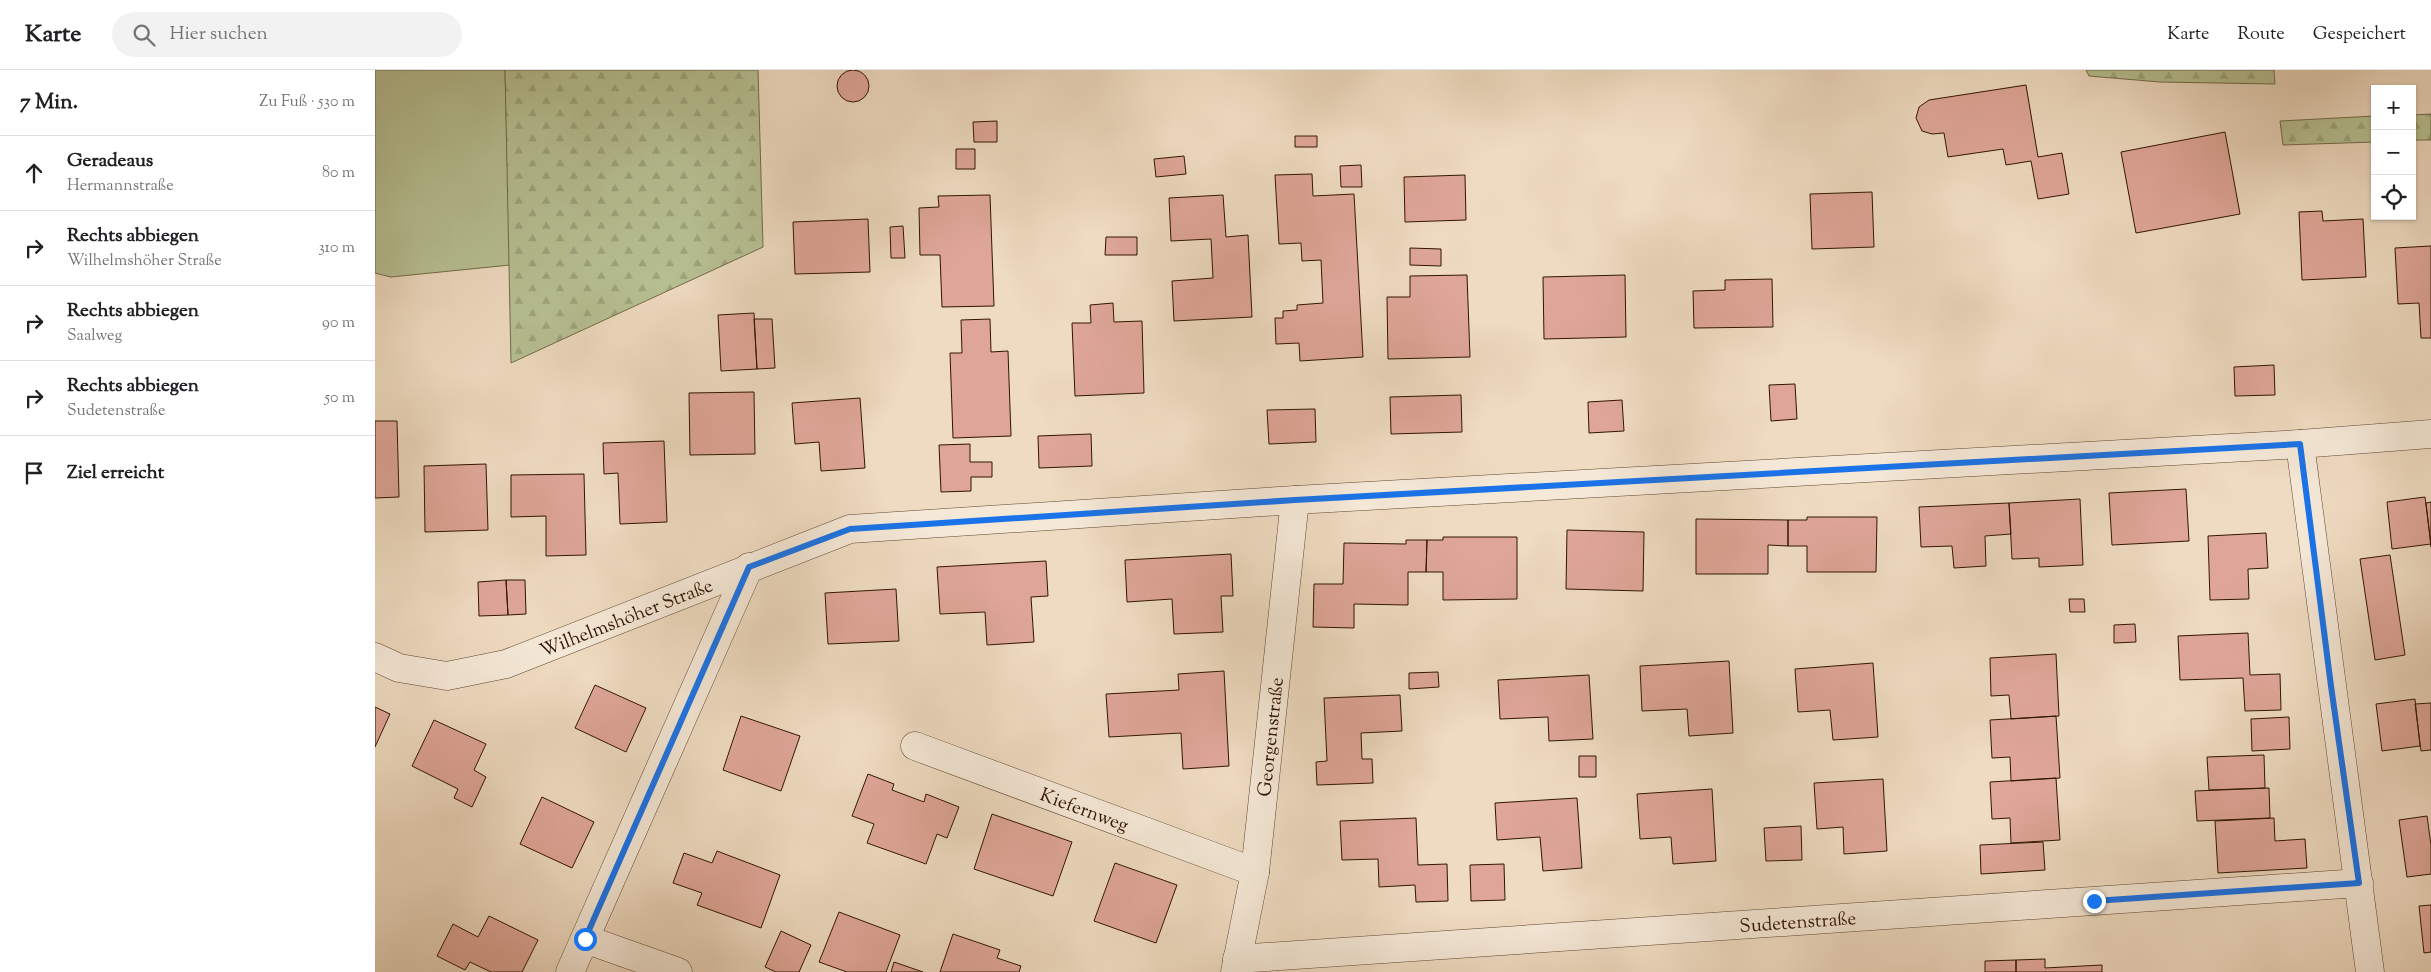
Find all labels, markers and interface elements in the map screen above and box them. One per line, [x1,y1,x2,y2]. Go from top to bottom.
search box [112,12,462,57]
text: Karte [25,18,82,52]
icon: search [130,21,158,49]
text: Hier suchen [170,21,268,48]
text: Karte [2167,22,2210,48]
text: Route [2238,22,2285,48]
text: Gespeichert [2313,22,2406,48]
map controls [2371,85,2416,220]
button: + [2371,85,2416,130]
text: 7 Min. [20,88,78,118]
text: Zu Fuß · 530 m [259,91,355,114]
button: − [2371,130,2416,175]
text: Geradeaus [67,148,153,175]
icon: ahead [20,159,48,187]
text: 80 m [322,162,355,185]
text: Hermannstraße [67,175,174,198]
button: locate [2371,175,2416,220]
text: Rechts abbiegen [67,223,199,250]
icon: right [20,234,48,262]
text: 310 m [318,237,355,260]
text: Wilhelmshöher Straße [67,250,222,273]
text: Rechts abbiegen [67,298,199,325]
icon: right [20,309,48,337]
text: 90 m [322,312,355,335]
text: Saalweg [67,325,122,348]
text: Rechts abbiegen [67,373,199,400]
icon: right [20,384,48,412]
text: 50 m [324,387,355,410]
text: Sudetenstraße [67,400,165,423]
icon: arrive [20,459,48,487]
text: Ziel erreicht [67,460,164,487]
street label: Wilhelmshöher Straße [536,573,717,665]
street label: Georgenstraße [1252,676,1292,798]
street label: Kiefernweg [1036,782,1132,840]
route end [2083,890,2106,913]
street label: Sudetenstraße [1739,906,1857,941]
route start [574,928,597,951]

